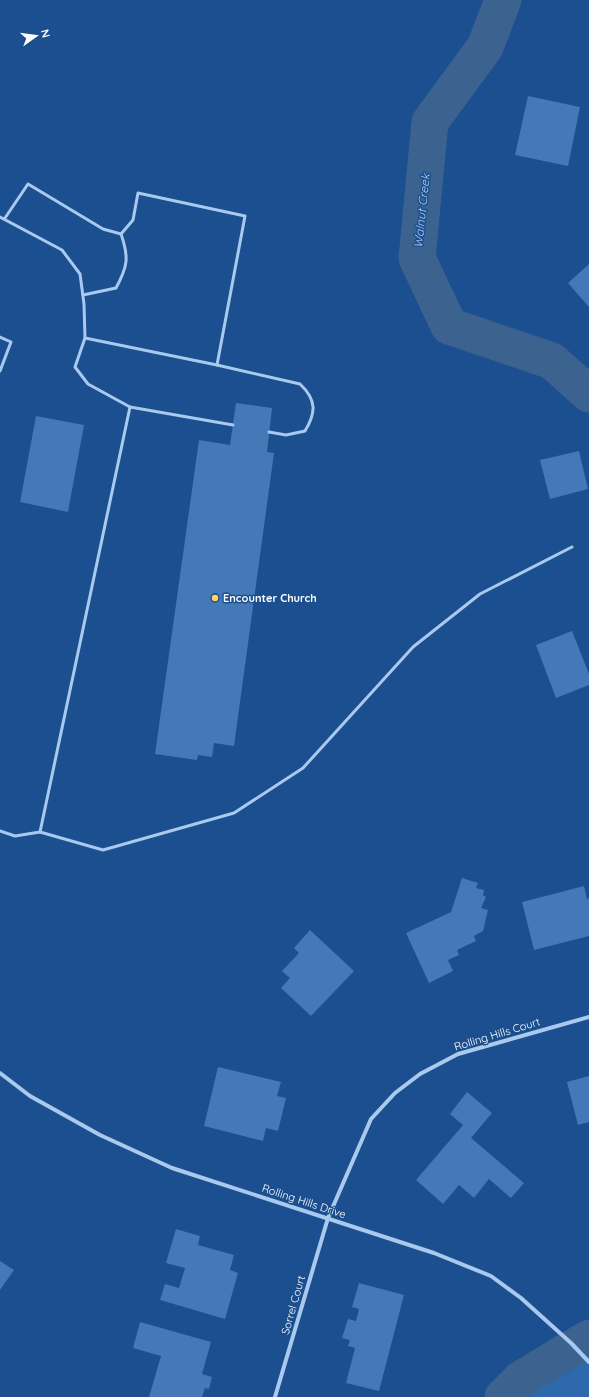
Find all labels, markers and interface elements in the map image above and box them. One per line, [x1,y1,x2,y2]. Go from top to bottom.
north arrow [16,16,56,56]
text: N [38,28,53,39]
water label: Walnut Creek [410,171,433,249]
place label: Encounter Church [223,591,317,605]
marker: Encounter Church [210,593,220,603]
street label: Rolling Hills Court [452,1014,542,1054]
street label: Rolling Hills Drive [260,1181,348,1221]
street label: Sorrel Court [278,1274,308,1336]

